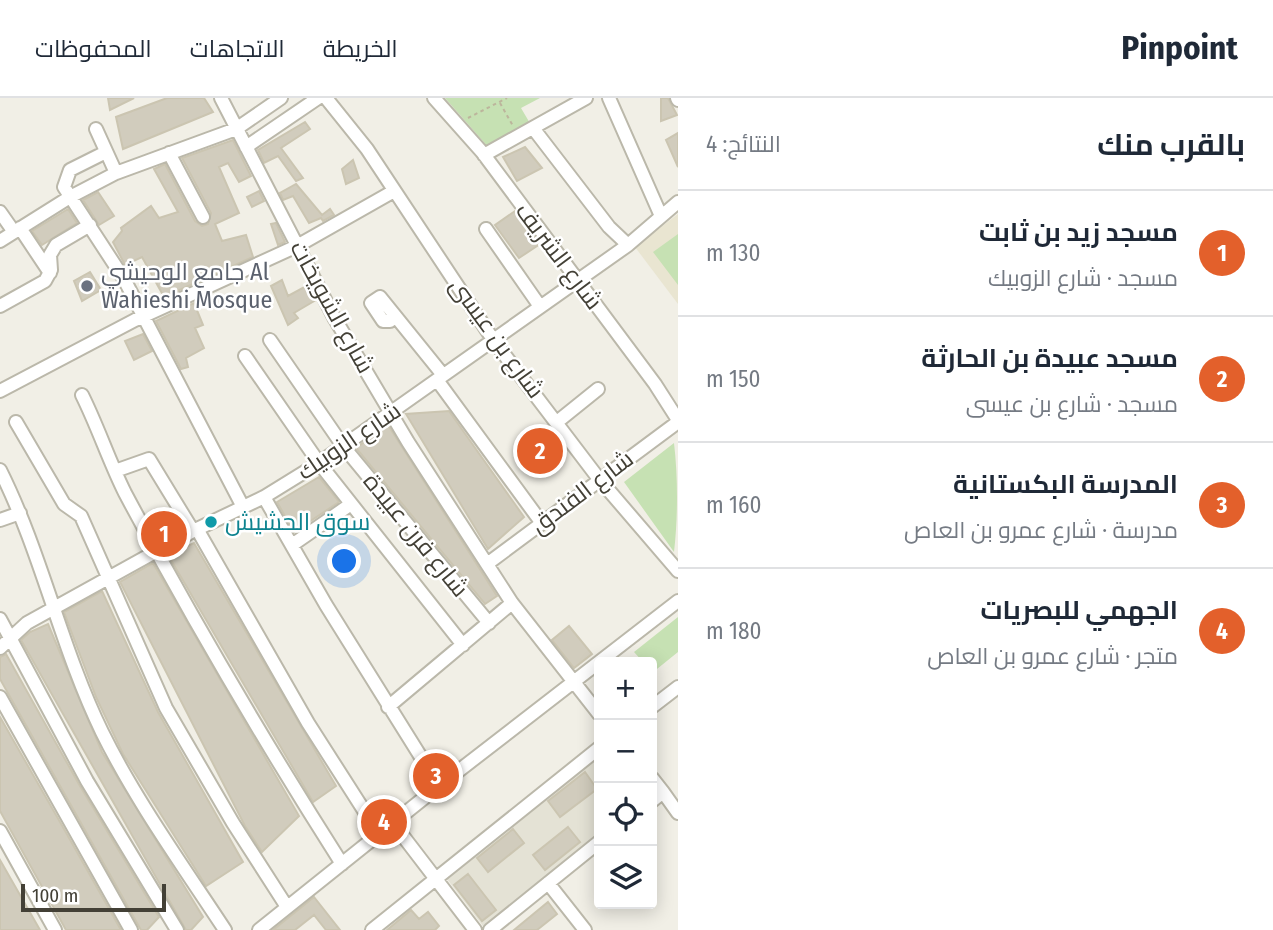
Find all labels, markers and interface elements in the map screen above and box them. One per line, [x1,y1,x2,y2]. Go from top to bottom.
text: Pinpoint [1121,28,1238,68]
text: المحفوظات [35,35,152,63]
text: الاتجاهات [190,35,285,63]
text: الخريطة [323,35,398,63]
text: بالقرب منك [1097,127,1245,163]
text: النتائج: 4 [706,130,781,158]
street label: شارع الشريف [508,197,608,316]
text: مسجد زيد بن ثابت [979,217,1178,248]
street label: شارع الشويخات [282,236,380,379]
text: 130 m [706,239,760,267]
text: 1 [1217,239,1227,267]
place label: جامع الوحيشي Al Wahieshi Mosque [101,258,272,314]
text: مسجد · شارع الزوبيك [988,264,1178,292]
street label: شارع بن عيسى [442,272,550,405]
marker: جامع الوحيشي Al Wahieshi Mosque [79,278,95,294]
text: مسجد عبيدة بن الحارثة [921,343,1178,374]
text: 150 m [706,365,761,393]
text: 2 [1217,365,1227,393]
text: مسجد · شارع بن عيسى [966,390,1178,418]
street label: شارع الزوبيك [292,396,407,487]
pin: 2 [517,425,563,477]
street label: شارع الفندق [525,444,640,541]
street label: شارع فرن عبيدة [356,468,474,604]
text: المدرسة البكستانية [953,469,1178,500]
text: 160 m [706,491,761,519]
text: 3 [1217,491,1227,519]
pin: 1 [141,508,187,560]
place label: سوق الحشيش [225,508,370,537]
marker: سوق الحشيش [203,514,219,530]
text: مدرسة · شارع عمرو بن العاص [904,516,1178,544]
your location [327,544,361,578]
text: الجهمي للبصريات [981,595,1178,626]
text: 180 m [706,617,762,645]
text: 4 [1216,617,1228,645]
text: متجر · شارع عمرو بن العاص [927,642,1178,670]
map controls [594,657,657,909]
button: + [594,657,657,720]
button: − [594,720,657,783]
pin: 3 [413,750,459,802]
button: locate [594,783,657,846]
pin: 4 [361,796,407,848]
button: layers [594,846,657,909]
scale bar [21,881,166,913]
text: 100 m [32,884,78,907]

